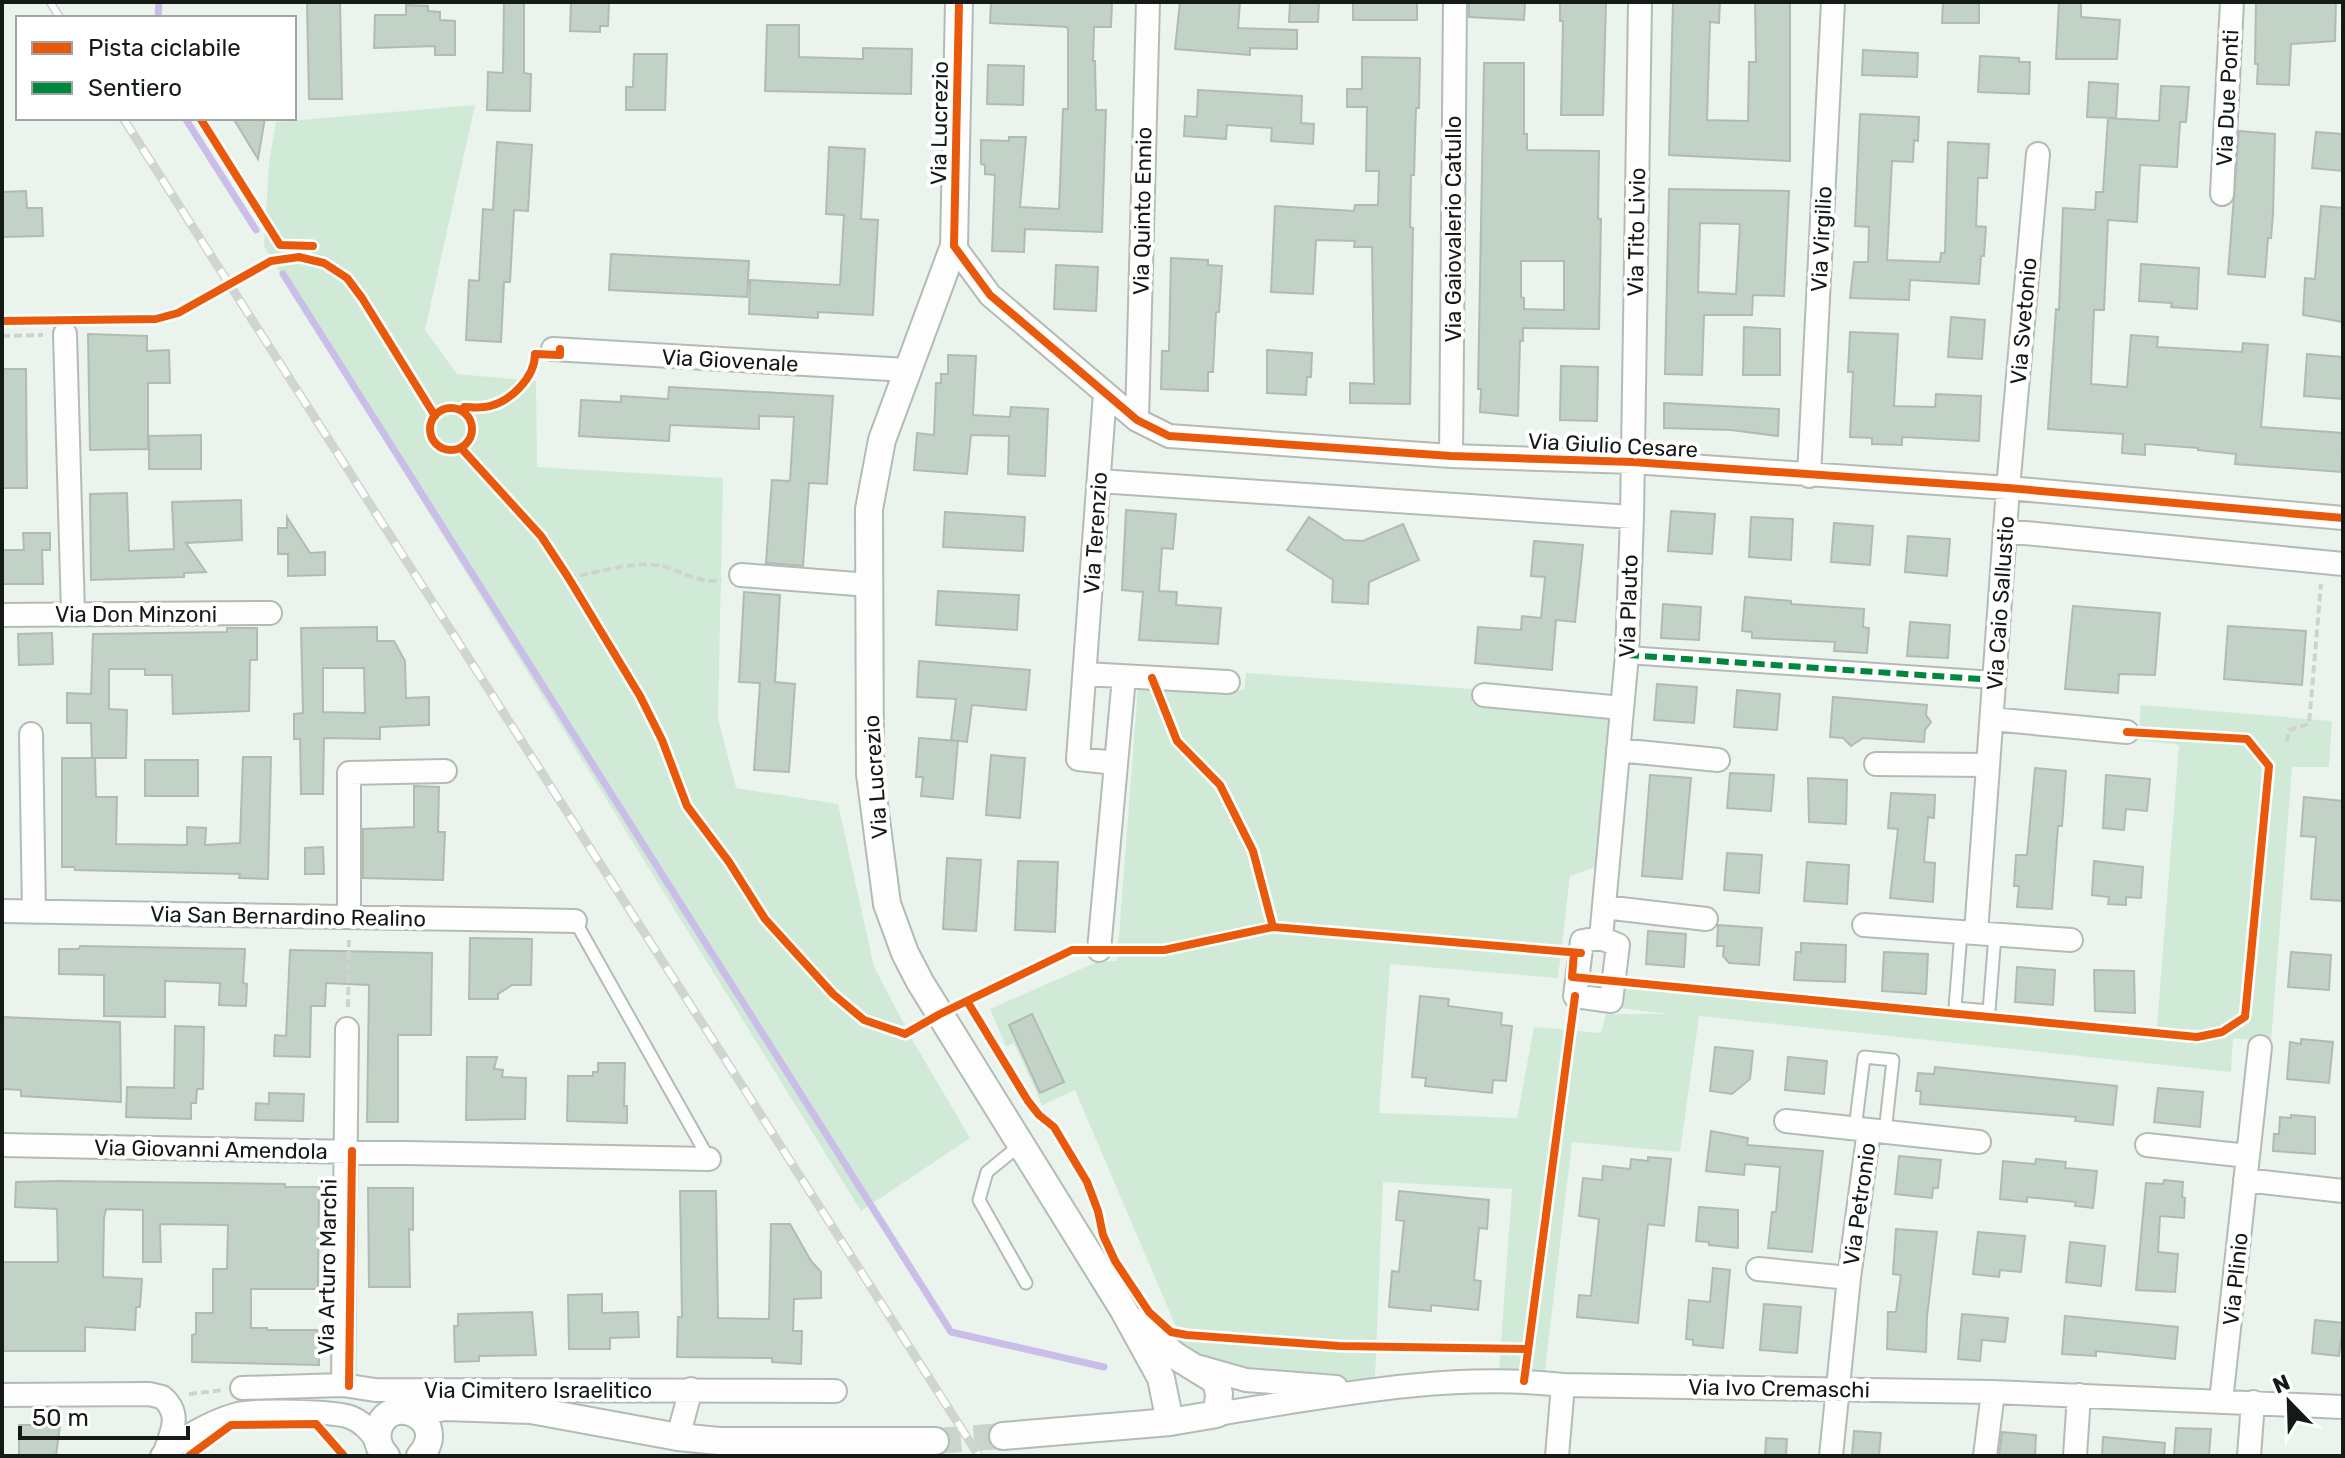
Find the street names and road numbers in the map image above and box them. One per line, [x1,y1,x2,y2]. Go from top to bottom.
street label: Via Due Ponti [2210,29,2245,167]
street label: Via Lucrezio [925,61,954,185]
street label: Via Gaiovalerio Catullo [1440,116,1467,342]
street label: Via Quinto Ennio [1128,127,1157,295]
street label: Via Tito Livio [1622,167,1651,297]
street label: Via Virgilio [1805,185,1838,293]
street label: Via Svetonio [2005,256,2042,386]
street label: Via Giovenale [661,343,799,378]
street label: Via Giulio Cesare [1527,428,1699,463]
street label: Via Terenzio [1078,471,1113,595]
street label: Via Caio Sallustio [1981,515,2020,691]
street label: Via Plauto [1613,554,1644,658]
street label: Via Don Minzoni [55,601,217,628]
street label: Via Lucrezio [858,714,893,840]
street label: Via San Bernardino Realino [150,901,426,932]
street label: Via Giovanni Amendola [94,1134,328,1165]
street label: Via Petronio [1837,1141,1881,1267]
street label: Via Arturo Marchi [312,1179,343,1355]
street label: Via Plinio [2217,1231,2254,1327]
street label: Via Ivo Cremaschi [1688,1373,1870,1404]
street label: Via Cimitero Israelitico [424,1377,652,1404]

